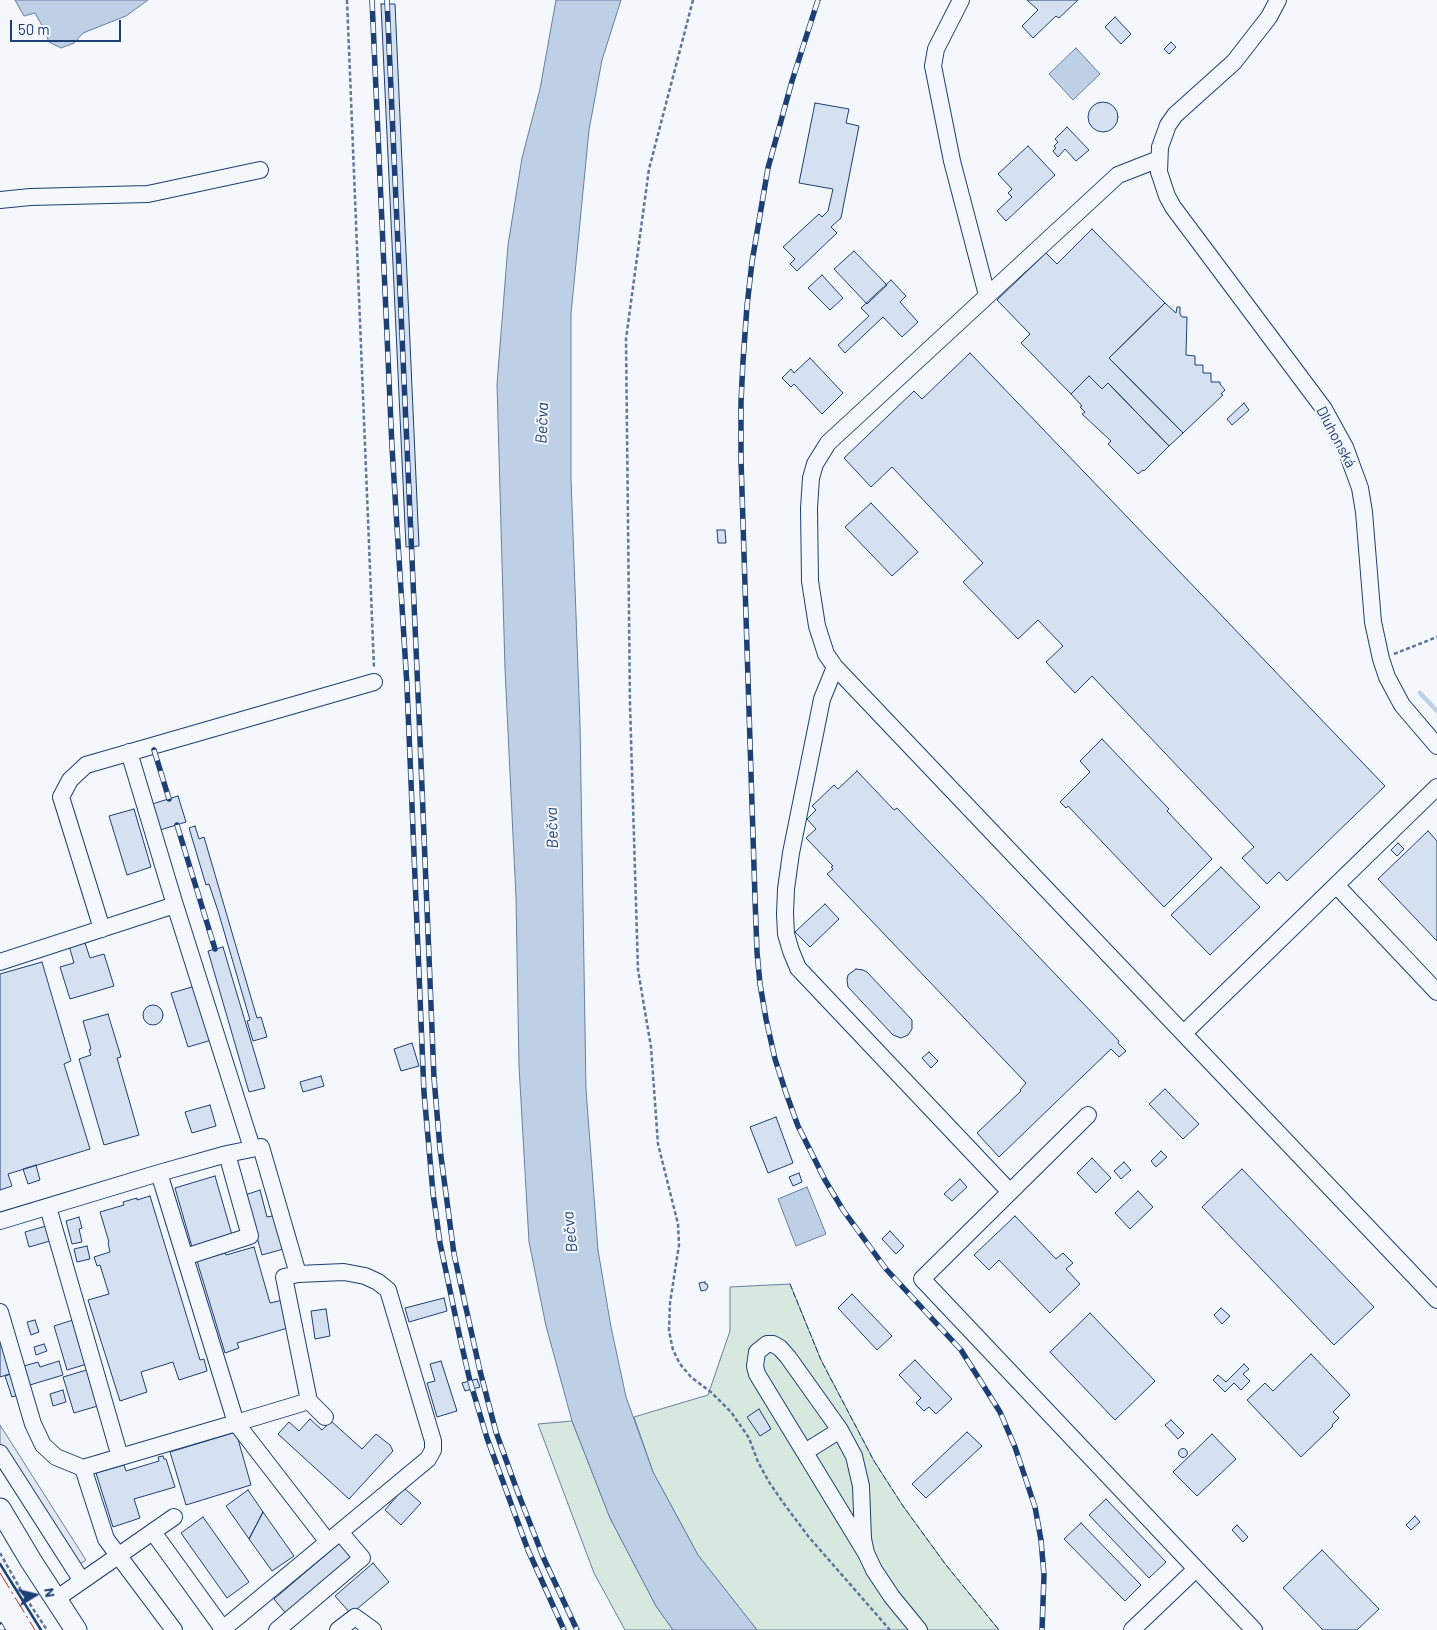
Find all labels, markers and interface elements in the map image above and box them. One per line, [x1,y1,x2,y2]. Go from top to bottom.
scale bar [12,10,124,42]
text: 50 m [18,20,50,38]
water label: Bečva [532,402,552,444]
street label: Dluhonská [1312,403,1360,471]
water label: Bečva [542,807,562,849]
water label: Bečva [558,1210,582,1254]
north arrow [10,1570,60,1620]
text: N [41,1587,59,1599]

